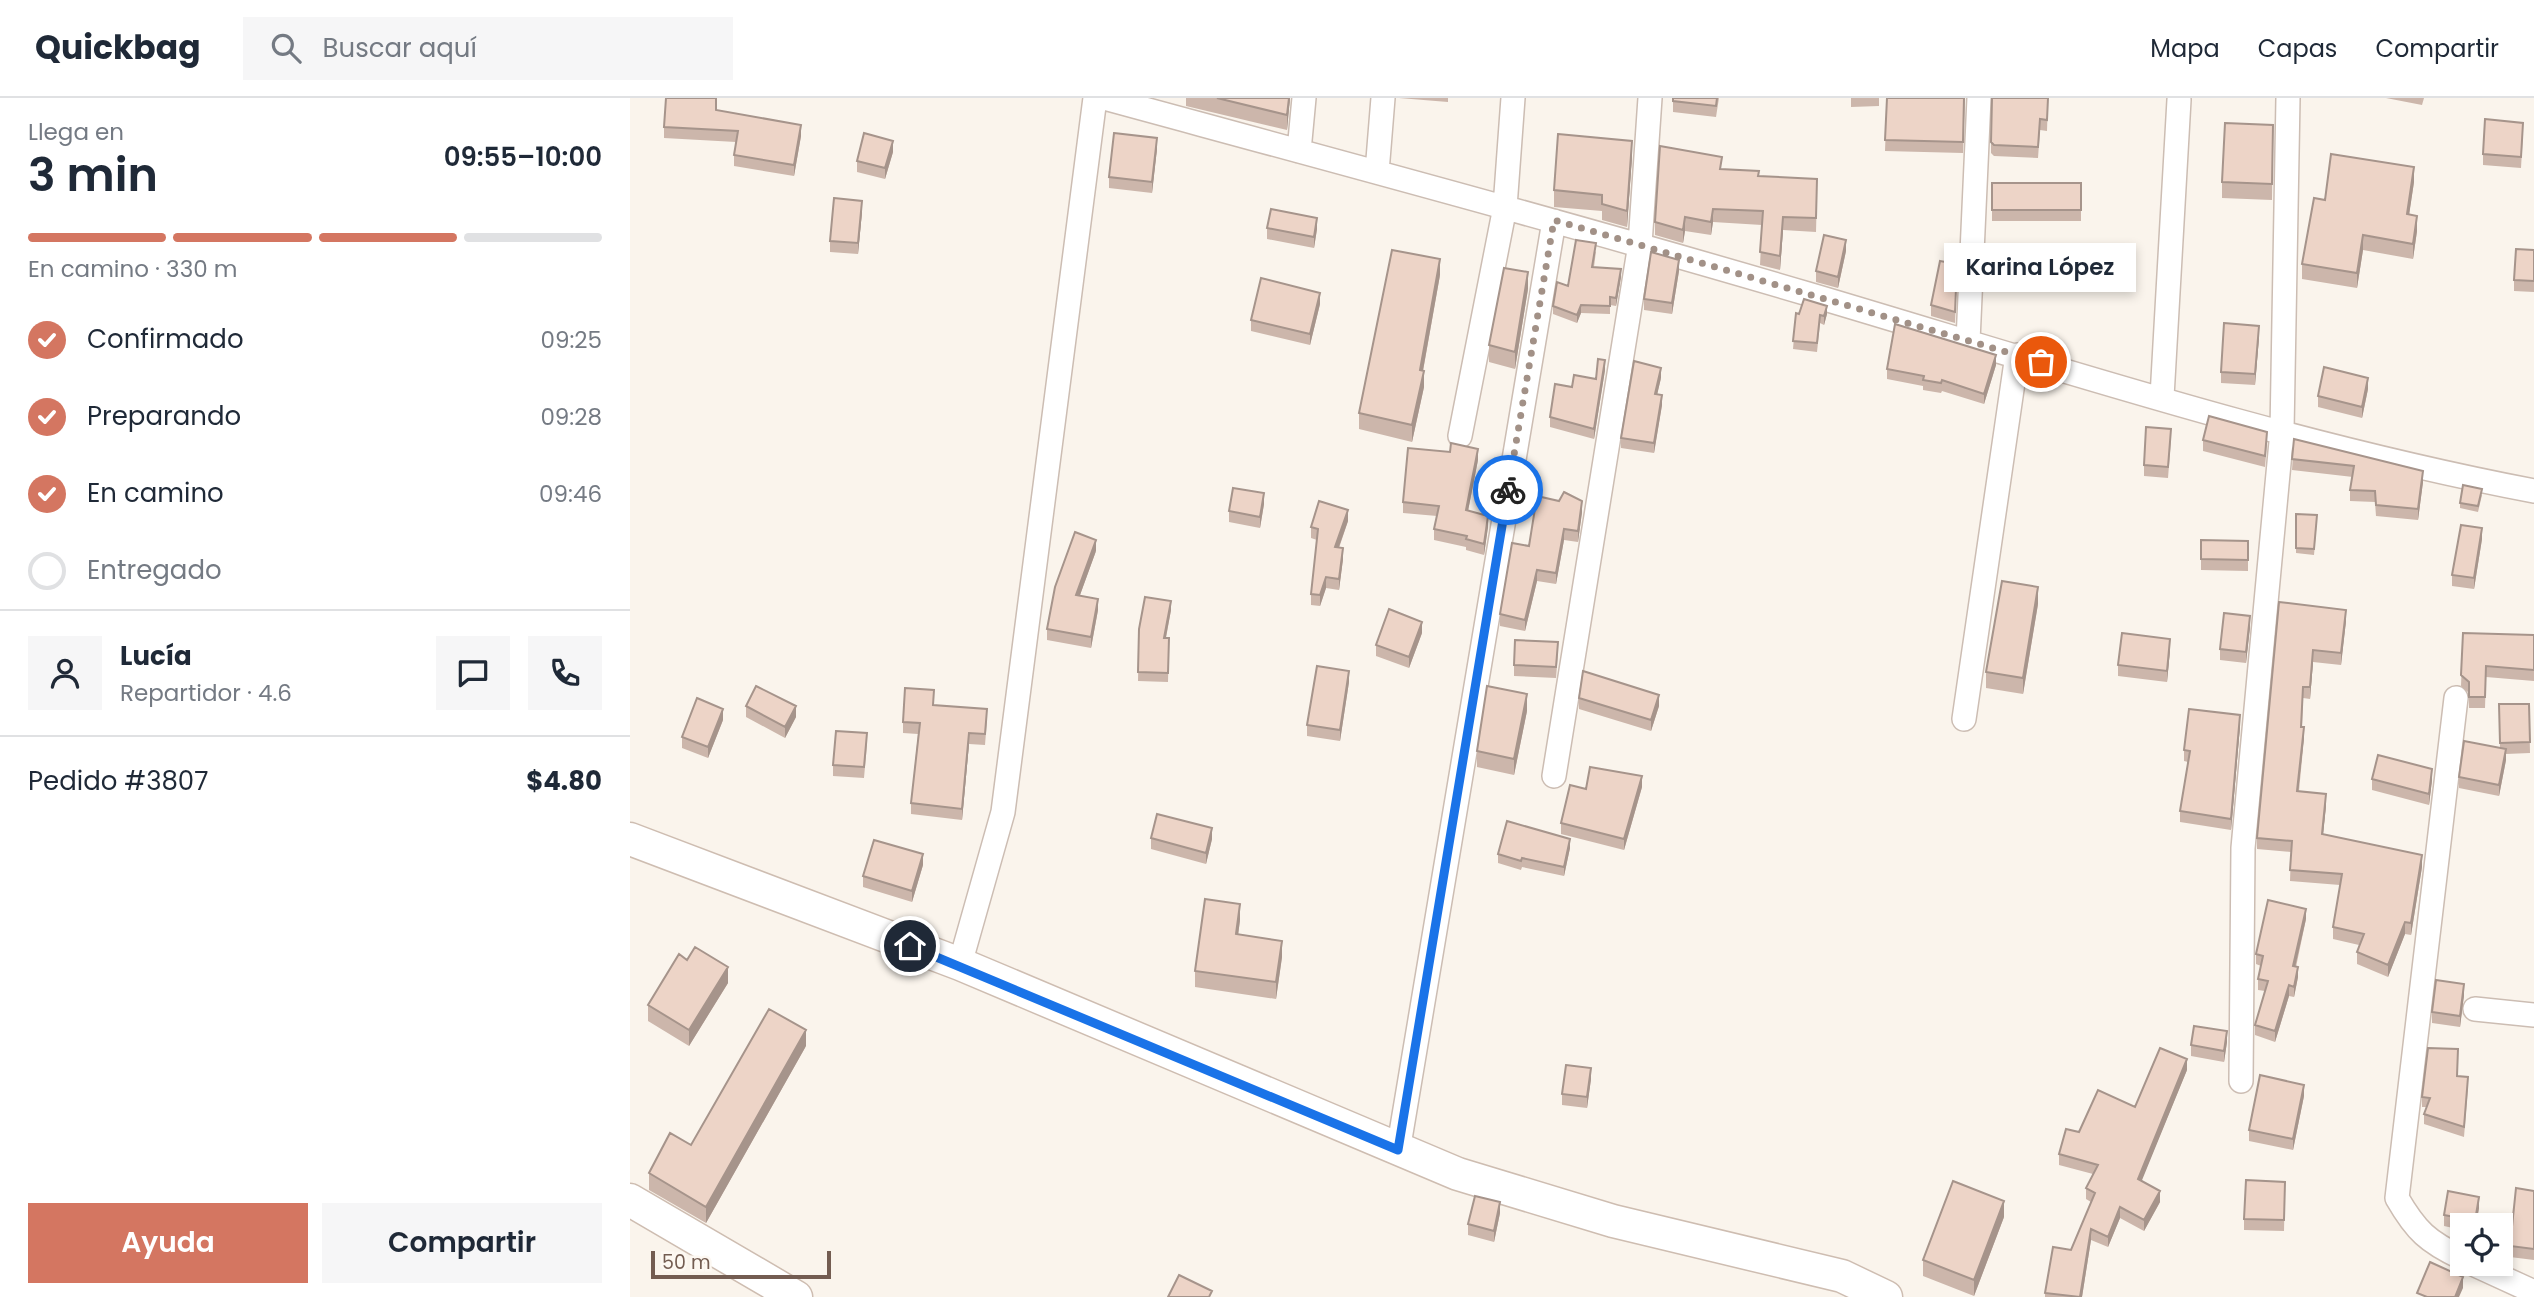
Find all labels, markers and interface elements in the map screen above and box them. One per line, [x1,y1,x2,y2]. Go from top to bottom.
search box [243,17,733,80]
text: Quickbag [35,24,201,71]
icon: search [267,29,305,67]
text: Buscar aquí [323,30,477,66]
text: Mapa [2150,32,2220,65]
text: Capas [2258,32,2337,65]
text: Compartir [2375,32,2499,65]
text: Llega en [28,116,124,148]
text: 09:55–10:00 [444,139,602,175]
text: 3 min [28,143,158,207]
callout: Karina López [1945,243,2137,292]
text: Karina López [1966,251,2114,283]
text: En camino · 330 m [28,253,237,285]
icon: check [28,321,66,359]
text: Confirmado [87,321,244,357]
text: 09:25 [540,324,602,356]
pin [2011,332,2071,392]
icon: bag [2022,343,2060,381]
icon: check [28,398,66,436]
text: Preparando [87,398,241,434]
text: 09:28 [540,401,602,433]
courier [1473,455,1543,525]
icon: bike [1489,471,1527,509]
icon: check [28,475,66,513]
text: En camino [87,475,224,511]
text: 09:46 [539,478,602,510]
text: Entregado [87,552,222,588]
button: person [28,636,102,710]
button: chat [436,636,510,710]
button: phone [528,636,602,710]
text: Lucía [120,638,192,674]
text: Repartidor · 4.6 [120,677,292,709]
text: Pedido #3807 [28,763,208,799]
text: $4.80 [526,763,602,799]
pin [880,916,940,976]
icon: home [891,927,929,965]
button: Ayuda [28,1203,308,1283]
button: Compartir [322,1203,602,1283]
map controls [2450,1213,2513,1276]
button: locate [2450,1213,2513,1276]
scale bar [651,1248,831,1280]
text: 50 m [662,1249,711,1276]

